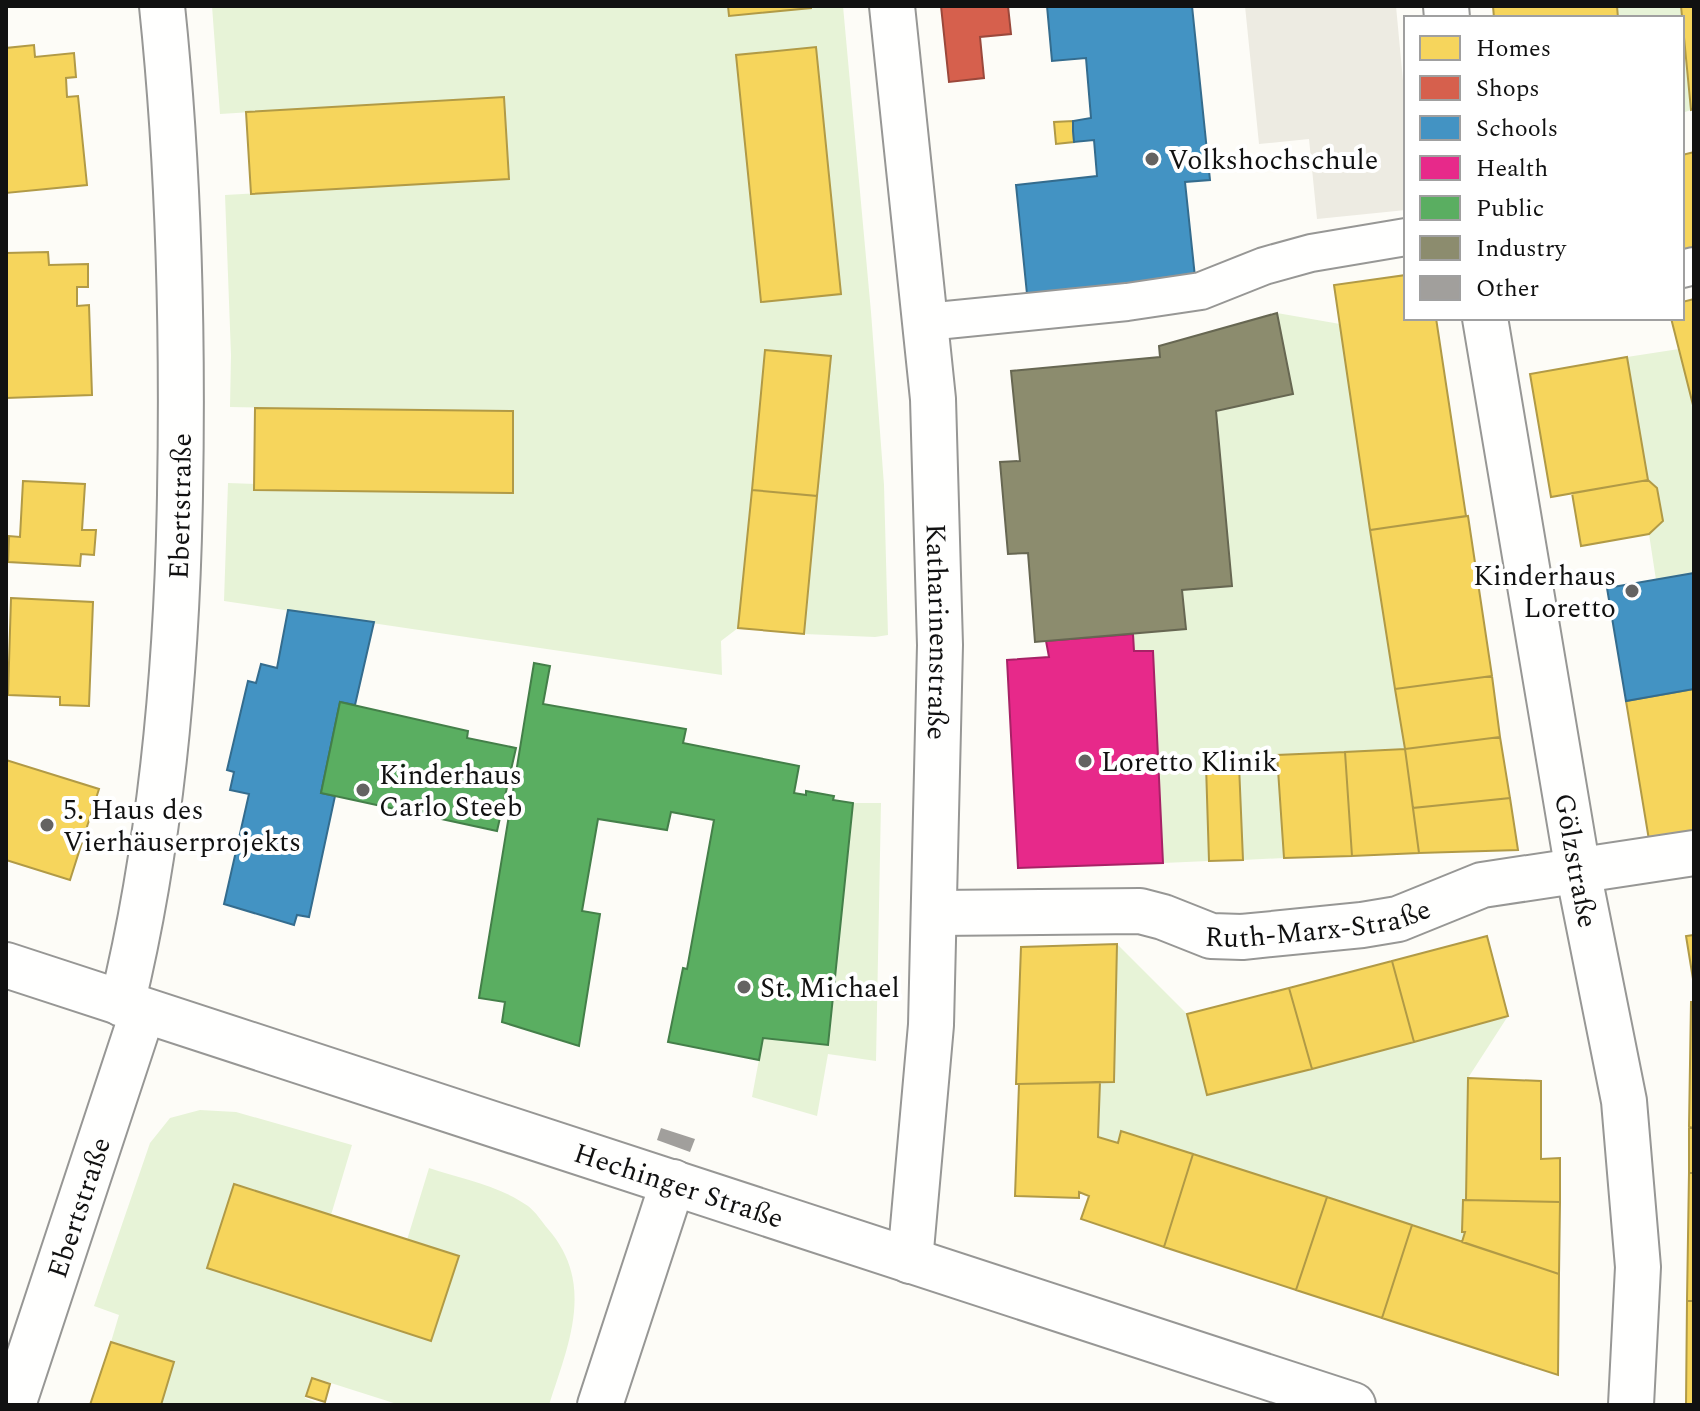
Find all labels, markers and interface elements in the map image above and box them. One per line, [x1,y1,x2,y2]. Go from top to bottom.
legend [1404,16,1684,320]
text: Homes [1476,31,1551,67]
text: Shops [1476,71,1540,107]
text: Schools [1476,111,1558,147]
place label: Volkshochschule [1168,139,1378,182]
marker: Volkshochschule [1143,150,1161,168]
text: Health [1476,151,1548,187]
text: Public [1476,191,1544,227]
text: Industry [1476,231,1568,267]
text: Other [1476,271,1539,307]
street label: Ebertstraße [157,433,204,580]
street label: Katharinenstraße [914,523,960,741]
place label: Kinderhaus Loretto [1473,555,1616,630]
marker: Kinderhaus Loretto [1623,582,1641,600]
place label: Loretto Klinik [1101,741,1278,784]
marker: Loretto Klinik [1076,752,1094,770]
place label: Kinderhaus Carlo Steeb [379,754,522,829]
marker: Kinderhaus Carlo Steeb [354,781,372,799]
place label: 5. Haus des Vierhäuserprojekts [63,789,301,864]
street label: Gölzstraße [1542,790,1609,932]
marker: 5. Haus des Vierhäuserprojekts [38,816,56,834]
street label: Ruth-Marx-Straße [1204,888,1437,960]
place label: St. Michael [760,967,900,1010]
marker: St. Michael [735,978,753,996]
street label: Ebertstraße [36,1132,123,1284]
street label: Hechinger Straße [568,1132,789,1241]

